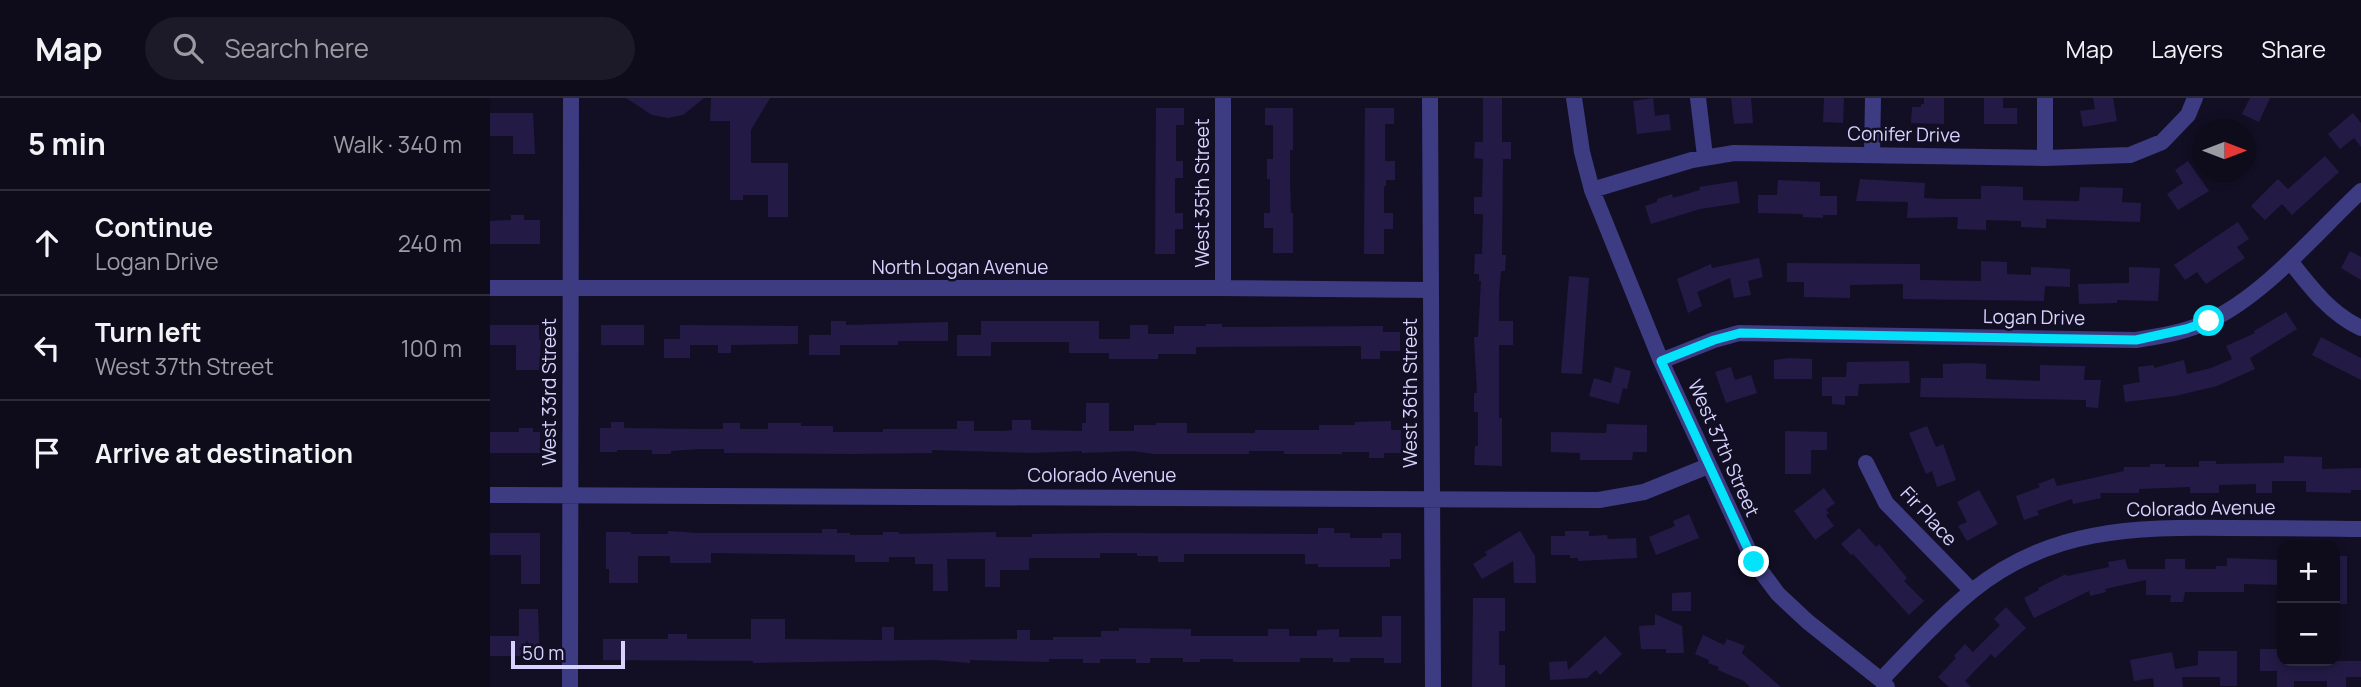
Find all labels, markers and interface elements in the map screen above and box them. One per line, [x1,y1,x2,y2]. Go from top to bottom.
search box [145,17,635,80]
text: Map [35,26,103,71]
icon: search [169,29,207,67]
text: Search here [225,30,369,66]
text: Map [2066,32,2113,65]
text: Layers [2151,32,2223,65]
text: Share [2261,32,2326,65]
street label: West 35th Street [1189,118,1215,268]
north arrow [2193,119,2256,182]
street label: Conifer Drive [1847,120,1961,148]
text: 5 min [28,123,106,164]
text: Walk · 340 m [333,128,462,160]
text: Continue [95,209,213,245]
icon: ahead [28,224,66,262]
text: 240 m [398,227,462,259]
text: Logan Drive [95,245,219,277]
street label: North Logan Avenue [872,254,1048,280]
street label: Logan Drive [1983,303,2085,331]
route start [2193,305,2224,336]
text: Turn left [95,314,202,350]
street label: West 33rd Street [536,318,562,466]
street label: West 36th Street [1397,318,1423,468]
icon: left [28,329,66,367]
text: 100 m [401,332,462,364]
text: West 37th Street [95,350,274,382]
street label: West 37th Street [1682,375,1766,521]
icon: arrive [28,434,66,472]
text: Arrive at destination [95,435,353,471]
street label: Colorado Avenue [1028,462,1176,488]
street label: Fir Place [1895,481,1963,551]
street label: Colorado Avenue [2126,494,2276,522]
map controls [2277,540,2340,666]
button: + [2277,540,2340,603]
route end [1738,546,1769,577]
button: − [2277,603,2340,666]
scale bar [511,638,625,670]
text: 50 m [522,640,564,666]

